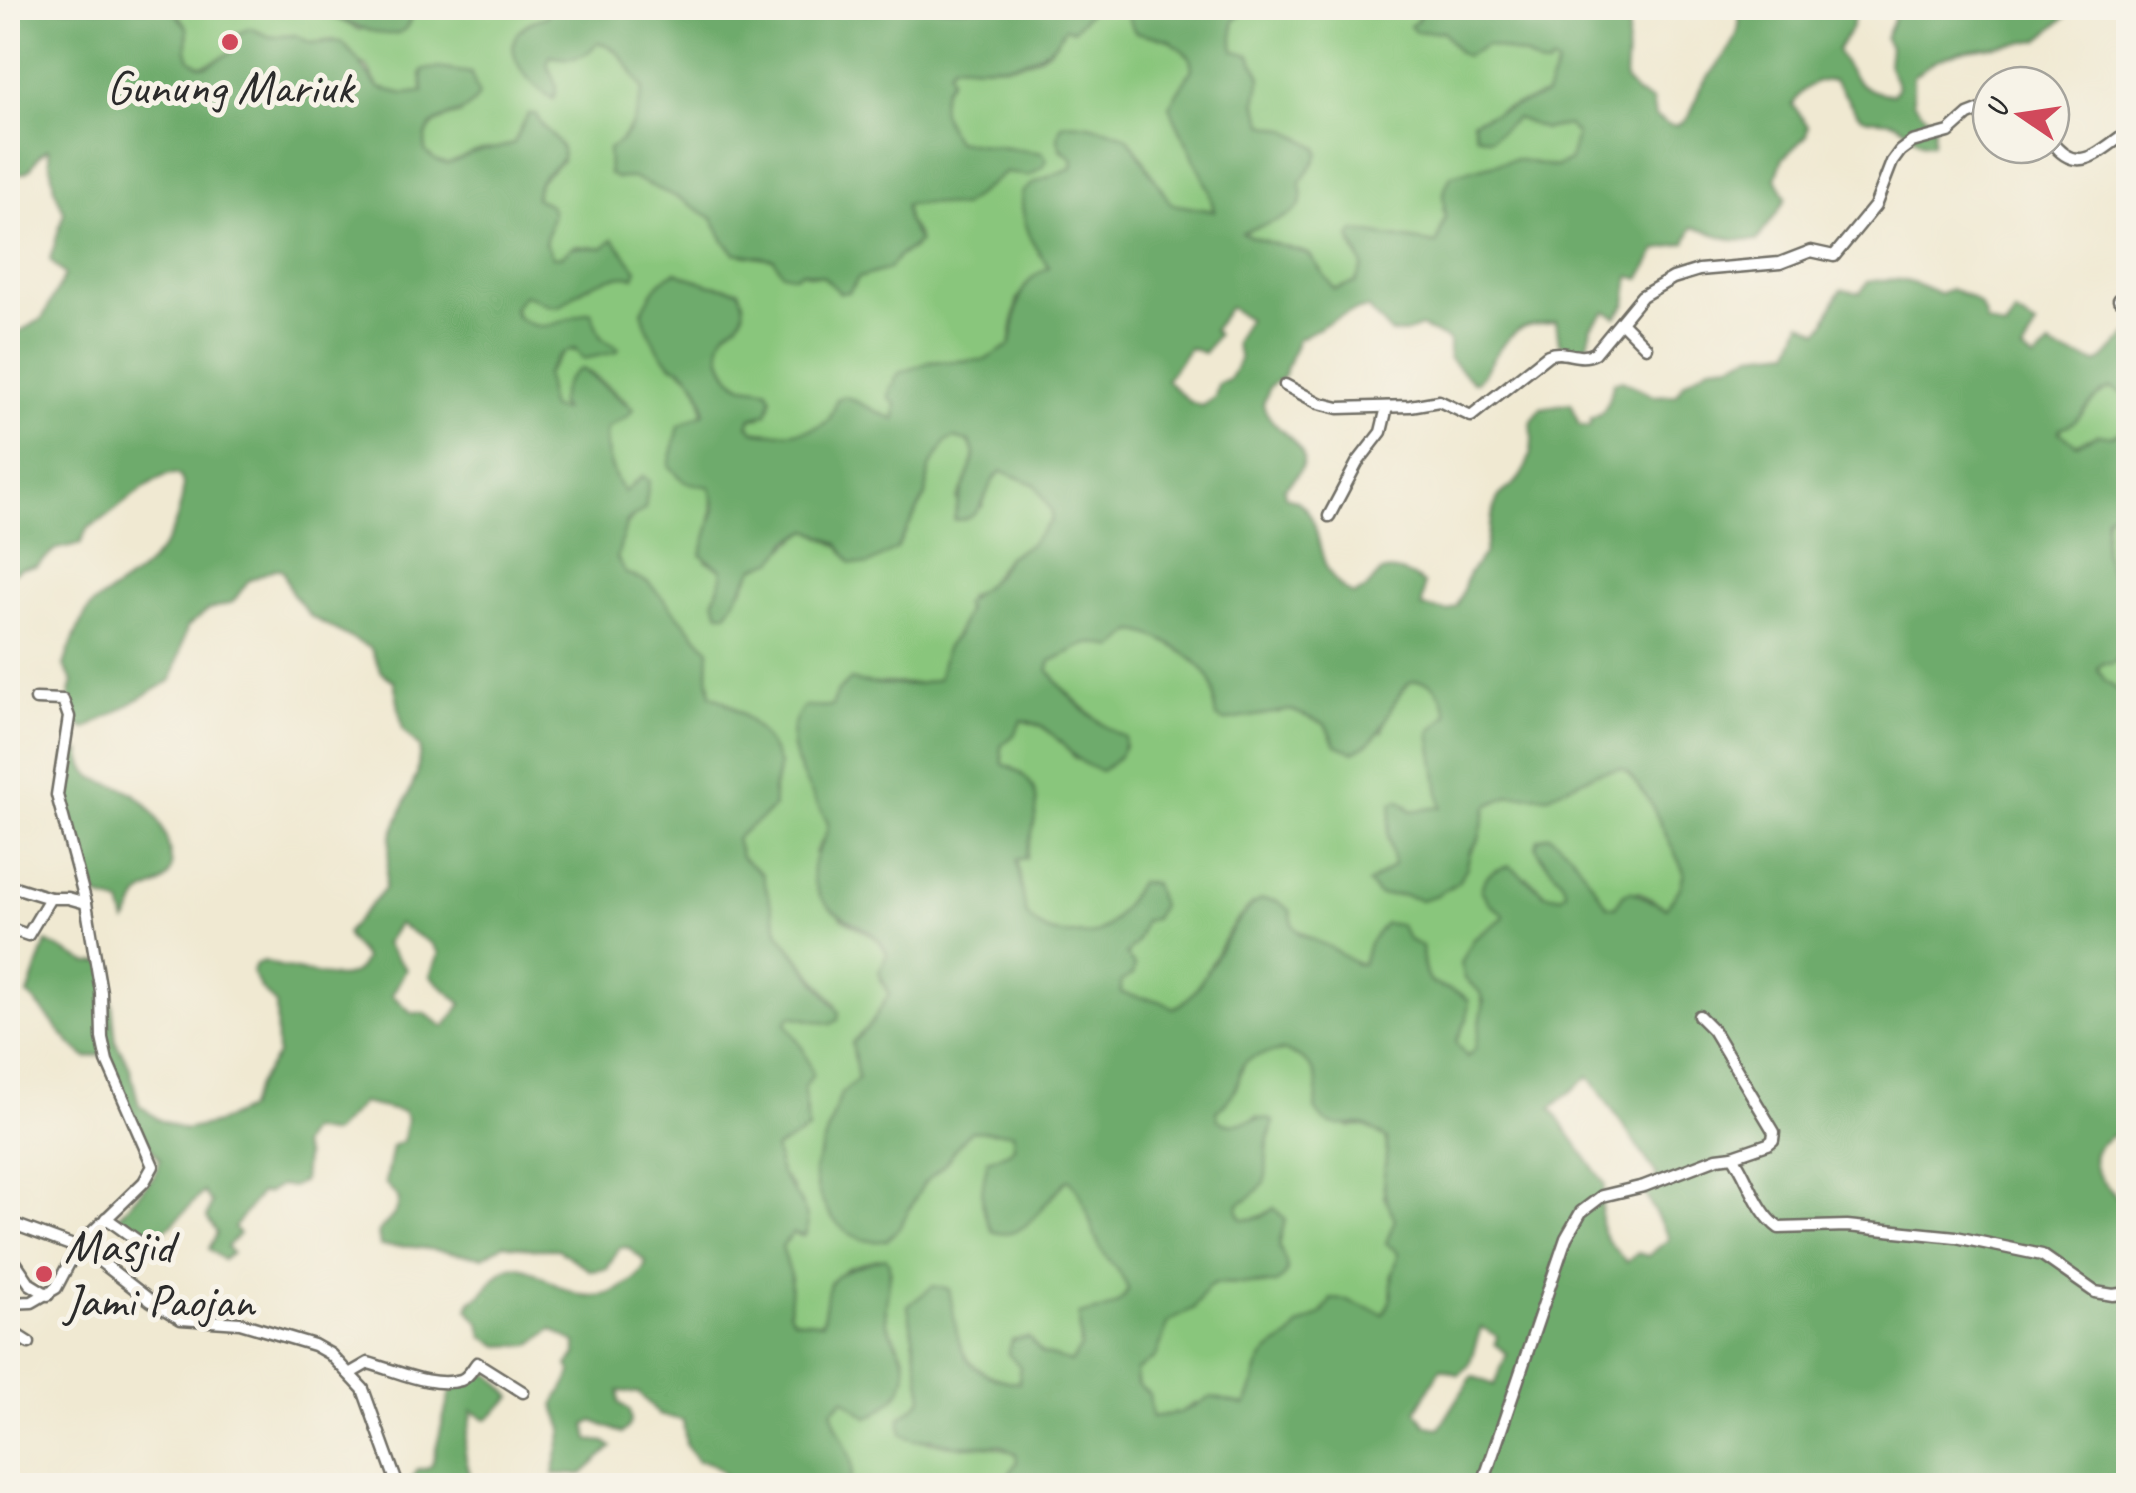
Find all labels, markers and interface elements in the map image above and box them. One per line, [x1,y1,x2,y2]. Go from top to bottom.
marker: Gunung Mariuk [219,31,241,53]
place label: Gunung Mariuk [107,57,357,117]
north arrow [1971,65,2071,165]
text: U [1979,94,2017,120]
place label: Masjid Jami Paojan [62,1216,257,1331]
marker: Masjid Jami Paojan [33,1263,55,1285]

